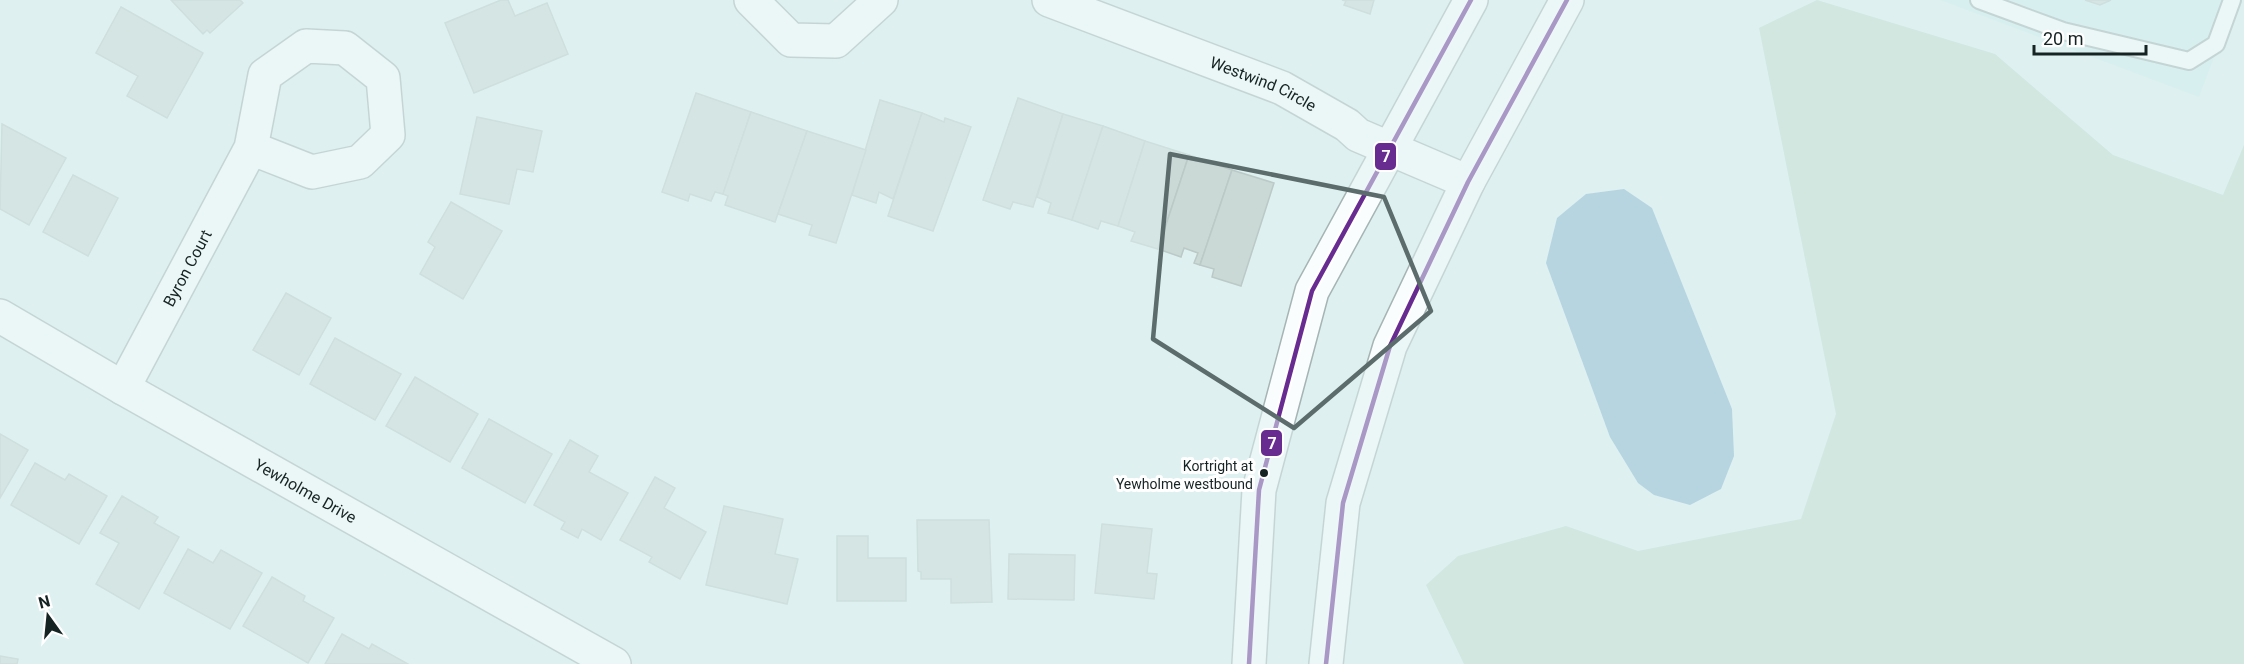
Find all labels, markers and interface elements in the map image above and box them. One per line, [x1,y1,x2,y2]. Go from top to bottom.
scale bar [2034,18,2146,56]
text: 20 m [2043,28,2083,49]
street label: Westwind Circle [1207,53,1319,115]
line badge: 7 [1374,142,1397,171]
text: 7 [1381,147,1391,166]
street label: Byron Court [159,227,216,310]
line badge: 7 [1260,429,1283,457]
text: 7 [1267,434,1277,453]
street label: Yewholme Drive [251,455,360,527]
place label: Kortright at Yewholme westbound [1116,458,1253,492]
marker: Kortright at Yewholme westbound [1258,467,1270,479]
north arrow [18,586,78,646]
text: N [36,591,52,613]

